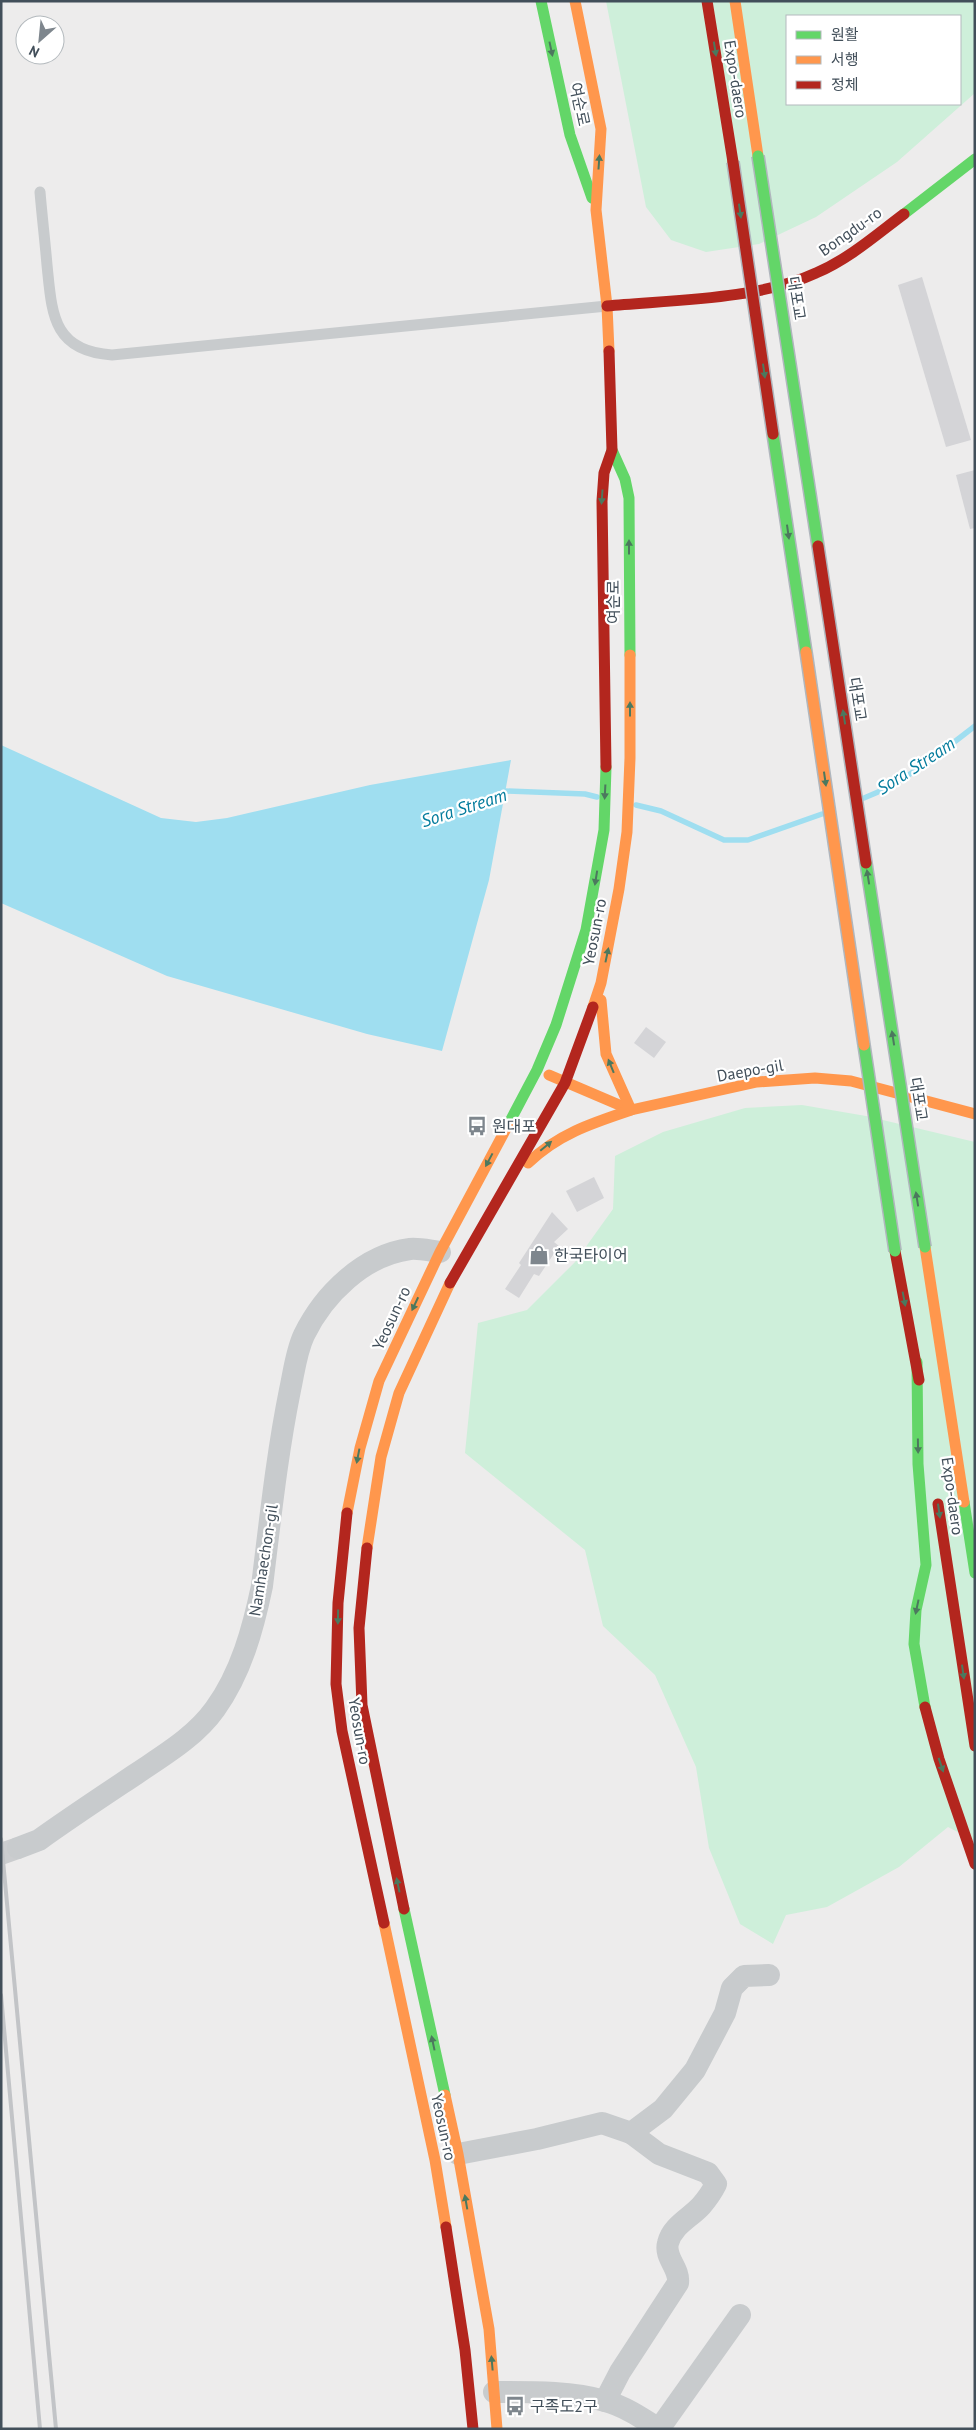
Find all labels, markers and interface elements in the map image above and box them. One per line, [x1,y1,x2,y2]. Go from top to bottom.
north arrow [15,15,65,65]
legend [786,15,961,105]
text: 원활 [831,25,859,44]
street label: Expo-daero [720,39,752,119]
text: N [26,41,42,62]
one-way arrow [548,41,556,57]
one-way arrow [711,42,719,58]
text: 서행 [831,50,859,69]
text: 정체 [831,75,859,94]
street label: 여순로 [566,80,594,128]
one-way arrow [595,153,603,169]
street label: Bongdu-ro [815,202,885,260]
one-way arrow [736,203,744,219]
street label: 대포교 [784,275,810,321]
one-way arrow [760,364,768,380]
one-way arrow [598,489,606,505]
one-way arrow [784,524,792,540]
one-way arrow [625,538,633,554]
street label: 여순로 [603,580,623,624]
street label: 대포교 [845,676,871,722]
one-way arrow [626,701,634,717]
one-way arrow [840,708,848,724]
water label: Sora Stream [872,732,960,799]
one-way arrow [821,772,829,788]
water label: Sora Stream [418,783,510,832]
one-way arrow [601,784,609,800]
one-way arrow [864,869,872,885]
one-way arrow [592,870,600,886]
street label: Yeosun-ro [578,897,610,967]
one-way arrow [603,947,611,963]
one-way arrow [888,1030,896,1046]
street label: Daepo-gil [715,1054,785,1086]
one-way arrow [606,1059,614,1073]
street label: 대포교 [906,1076,932,1122]
bus stop icon: 원대포 [466,1115,488,1137]
place label: 원대포 [492,1116,536,1136]
one-way arrow [539,1140,551,1152]
one-way arrow [485,1152,493,1167]
one-way arrow [913,1190,921,1206]
shop icon: 한국타이어 [528,1244,550,1266]
place label: 한국타이어 [554,1245,628,1265]
street label: Yeosun-ro [368,1283,414,1353]
one-way arrow [901,1292,909,1308]
one-way arrow [411,1297,419,1311]
one-way arrow [914,1438,922,1454]
one-way arrow [354,1448,362,1463]
street label: Expo-daero [938,1456,968,1536]
street label: Namhaechon-gil [244,1502,282,1617]
one-way arrow [935,1504,943,1520]
one-way arrow [913,1599,921,1614]
one-way arrow [334,1609,342,1625]
one-way arrow [959,1665,967,1681]
street label: Yeosun-ro [344,1696,376,1766]
one-way arrow [938,1758,945,1773]
one-way arrow [394,1877,402,1892]
one-way arrow [429,2036,437,2051]
street label: Yeosun-ro [427,2092,461,2162]
one-way arrow [462,2194,470,2210]
one-way arrow [487,2354,495,2370]
bus stop icon: 구족도2구 [504,2395,526,2417]
place label: 구족도2구 [530,2396,598,2416]

